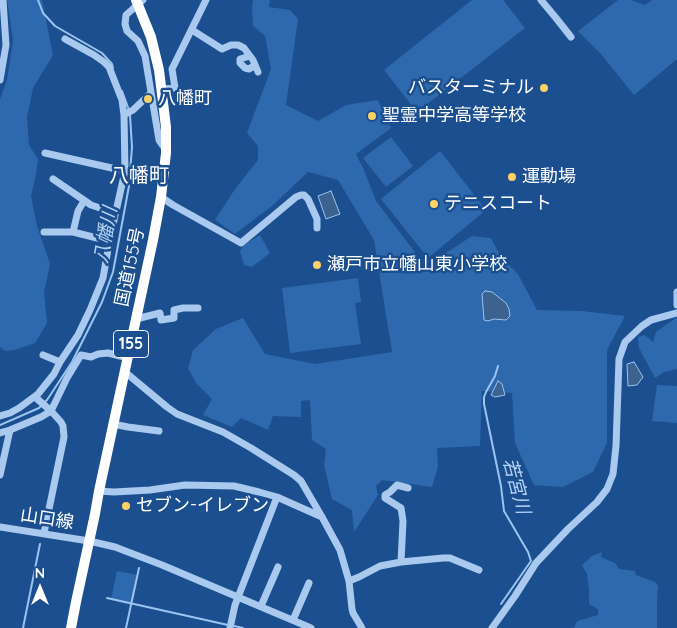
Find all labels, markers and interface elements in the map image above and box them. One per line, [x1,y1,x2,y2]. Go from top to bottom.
place label: バスターミナル [408,77,534,99]
marker: バスターミナル [538,82,550,94]
place label: 八幡町 [158,88,212,110]
marker: 八幡町 [142,93,154,105]
place label: 聖霊中学高等学校 [382,105,526,127]
marker: 聖霊中学高等学校 [366,110,378,122]
district label: 八幡町 [109,164,169,188]
place label: 運動場 [522,166,576,188]
marker: 運動場 [506,171,518,183]
place label: テニスコート [444,193,552,215]
marker: テニスコート [428,198,440,210]
water label: 八幡川 [90,205,122,265]
street label: 国道155号 [111,225,149,309]
place label: 瀬戸市立幡山東小学校 [327,254,507,276]
marker: 瀬戸市立幡山東小学校 [311,259,323,271]
road number: 155 [114,330,148,358]
water label: 若宮川 [498,456,534,516]
place label: セブン-イレブン [136,495,269,517]
marker: セブン-イレブン [120,500,132,512]
street label: 山口線 [19,504,75,534]
north arrow [15,563,65,613]
text: N [35,564,45,582]

